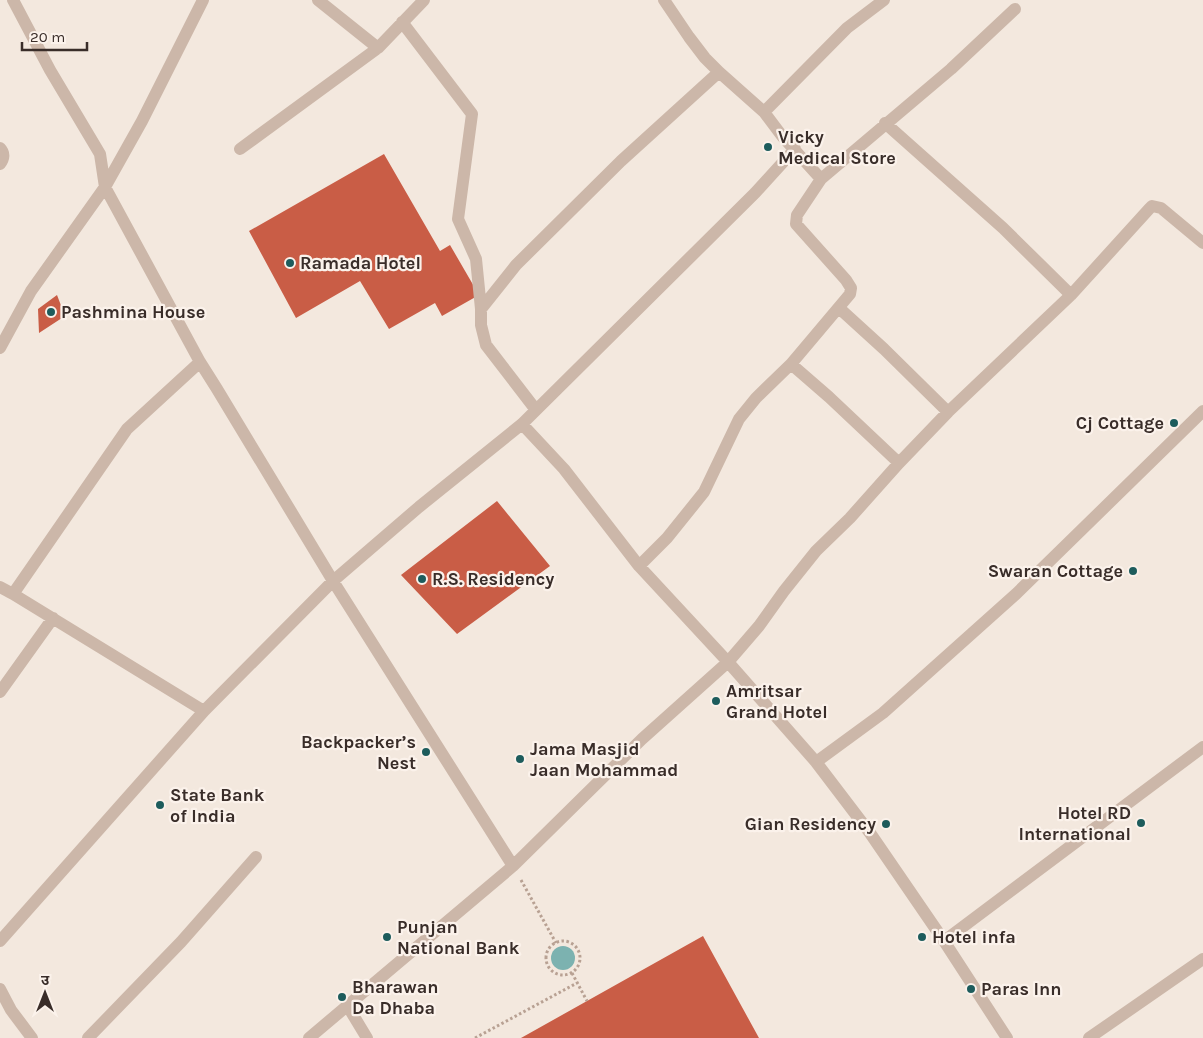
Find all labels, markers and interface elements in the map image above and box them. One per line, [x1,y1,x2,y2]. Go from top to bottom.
scale bar [22,20,88,52]
text: 20 m [30,28,65,46]
place label: Vicky Medical Store [778,126,896,169]
marker: Vicky Medical Store [762,141,774,153]
place label: Ramada Hotel [300,252,421,274]
marker: Ramada Hotel [284,257,296,269]
place label: Pashmina House [61,301,205,323]
marker: Pashmina House [45,306,57,318]
place label: Cj Cottage [1076,412,1164,434]
marker: Cj Cottage [1168,417,1180,429]
place label: Swaran Cottage [988,560,1123,582]
marker: Swaran Cottage [1127,565,1139,577]
place label: R.S. Residency [432,568,554,590]
marker: R.S. Residency [416,573,428,585]
place label: Amritsar Grand Hotel [726,680,828,723]
marker: Amritsar Grand Hotel [710,695,722,707]
place label: Backpacker’s Nest [301,731,416,774]
place label: Jama Masjid Jaan Mohammad [530,738,678,781]
marker: Backpacker’s Nest [420,746,432,758]
marker: Jama Masjid Jaan Mohammad [514,753,526,765]
place label: State Bank of India [170,784,265,827]
marker: State Bank of India [154,799,166,811]
place label: Hotel RD International [1018,802,1131,845]
place label: Gian Residency [745,813,876,835]
marker: Hotel RD International [1135,817,1147,829]
marker: Gian Residency [880,818,892,830]
place label: Punjan National Bank [397,916,520,959]
place label: Hotel infa [932,926,1016,948]
marker: Punjan National Bank [381,931,393,943]
marker: Hotel infa [916,931,928,943]
north arrow [20,968,70,1018]
text: उ [41,972,50,989]
place label: Bharawan Da Dhaba [352,976,438,1019]
place label: Paras Inn [981,978,1062,1000]
marker: Paras Inn [965,983,977,995]
marker: Bharawan Da Dhaba [336,991,348,1003]

